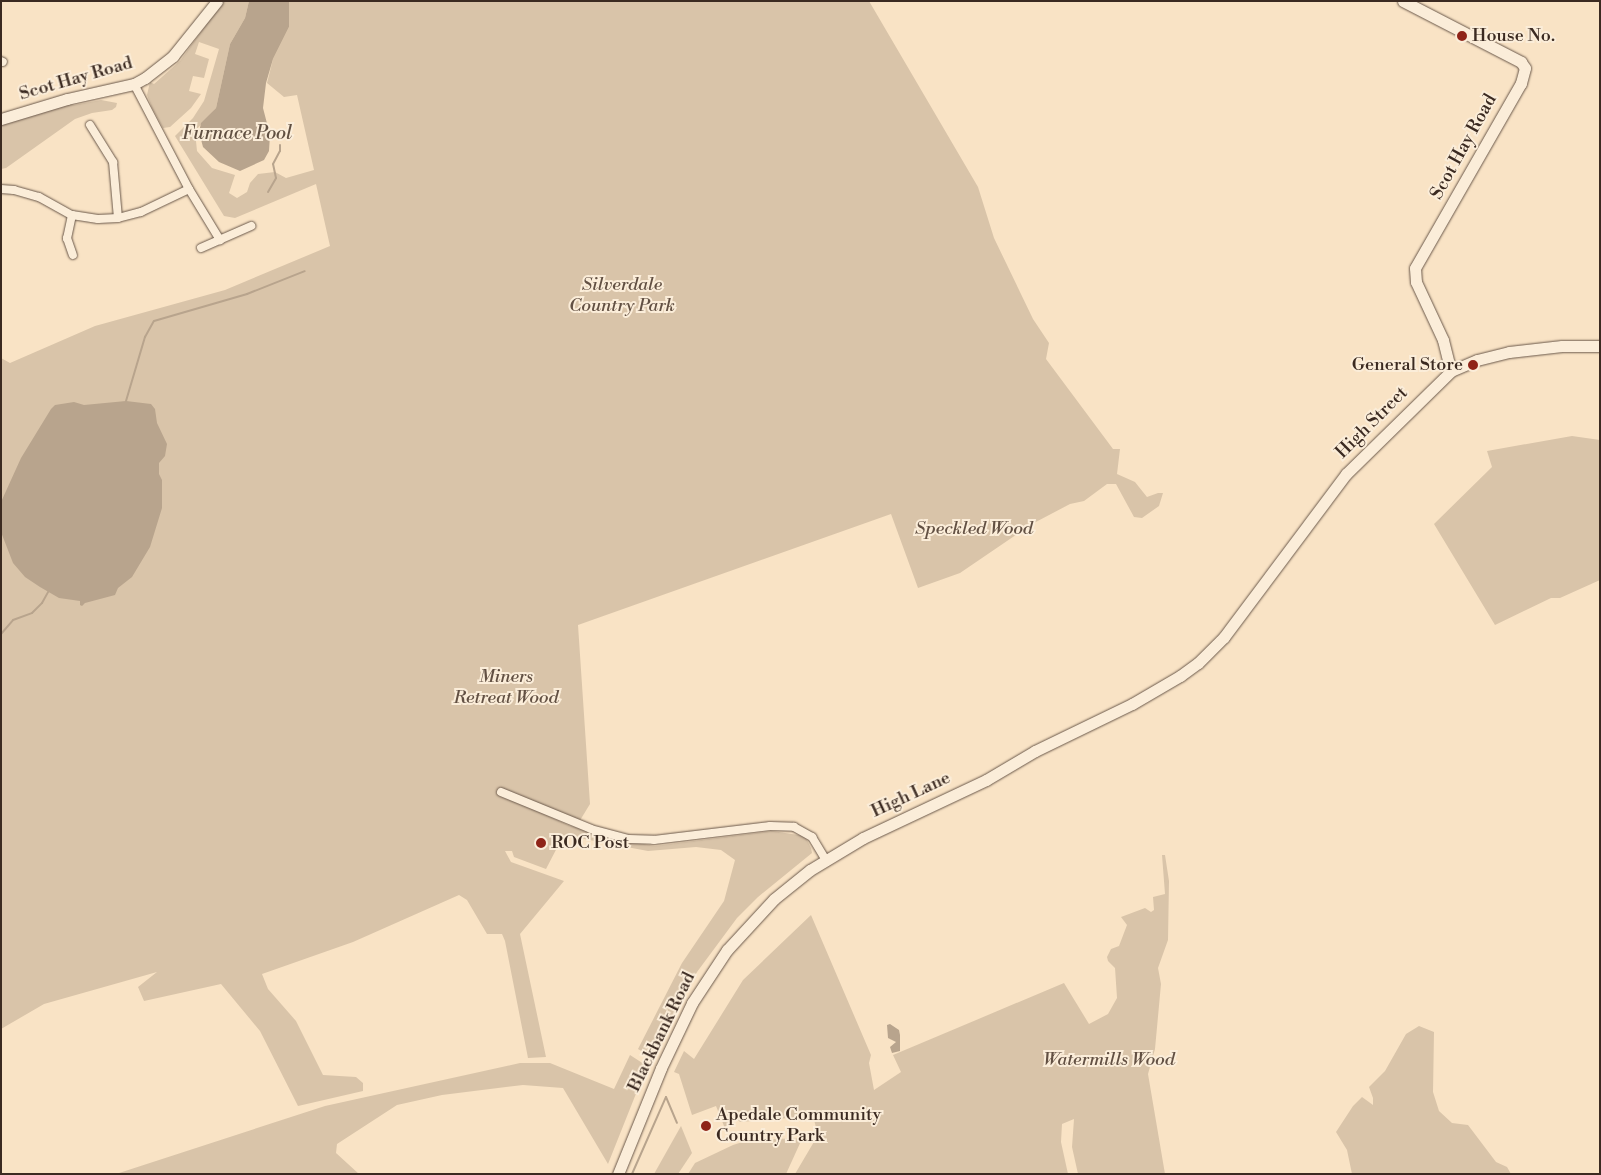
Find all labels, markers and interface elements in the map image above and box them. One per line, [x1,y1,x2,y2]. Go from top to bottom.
place label: House No. [1472,25,1555,47]
marker: House No. [1456,30,1468,42]
street label: Scot Hay Road [17,52,135,106]
street label: Scot Hay Road [1426,91,1502,203]
water label: Furnace Pool [182,123,292,145]
park label: Silverdale Country Park [569,275,675,318]
place label: General Store [1352,354,1463,376]
marker: General Store [1467,359,1479,371]
street label: High Street [1331,382,1413,464]
park label: Speckled Wood [915,518,1033,540]
park label: Miners Retreat Wood [453,667,559,710]
street label: High Lane [868,767,954,823]
place label: ROC Post [551,832,629,854]
marker: ROC Post [535,837,547,849]
street label: Blackbank Road [624,969,700,1095]
park label: Watermills Wood [1043,1049,1175,1071]
place label: Apedale Community Country Park [716,1105,881,1148]
marker: Apedale Community Country Park [700,1120,712,1132]

